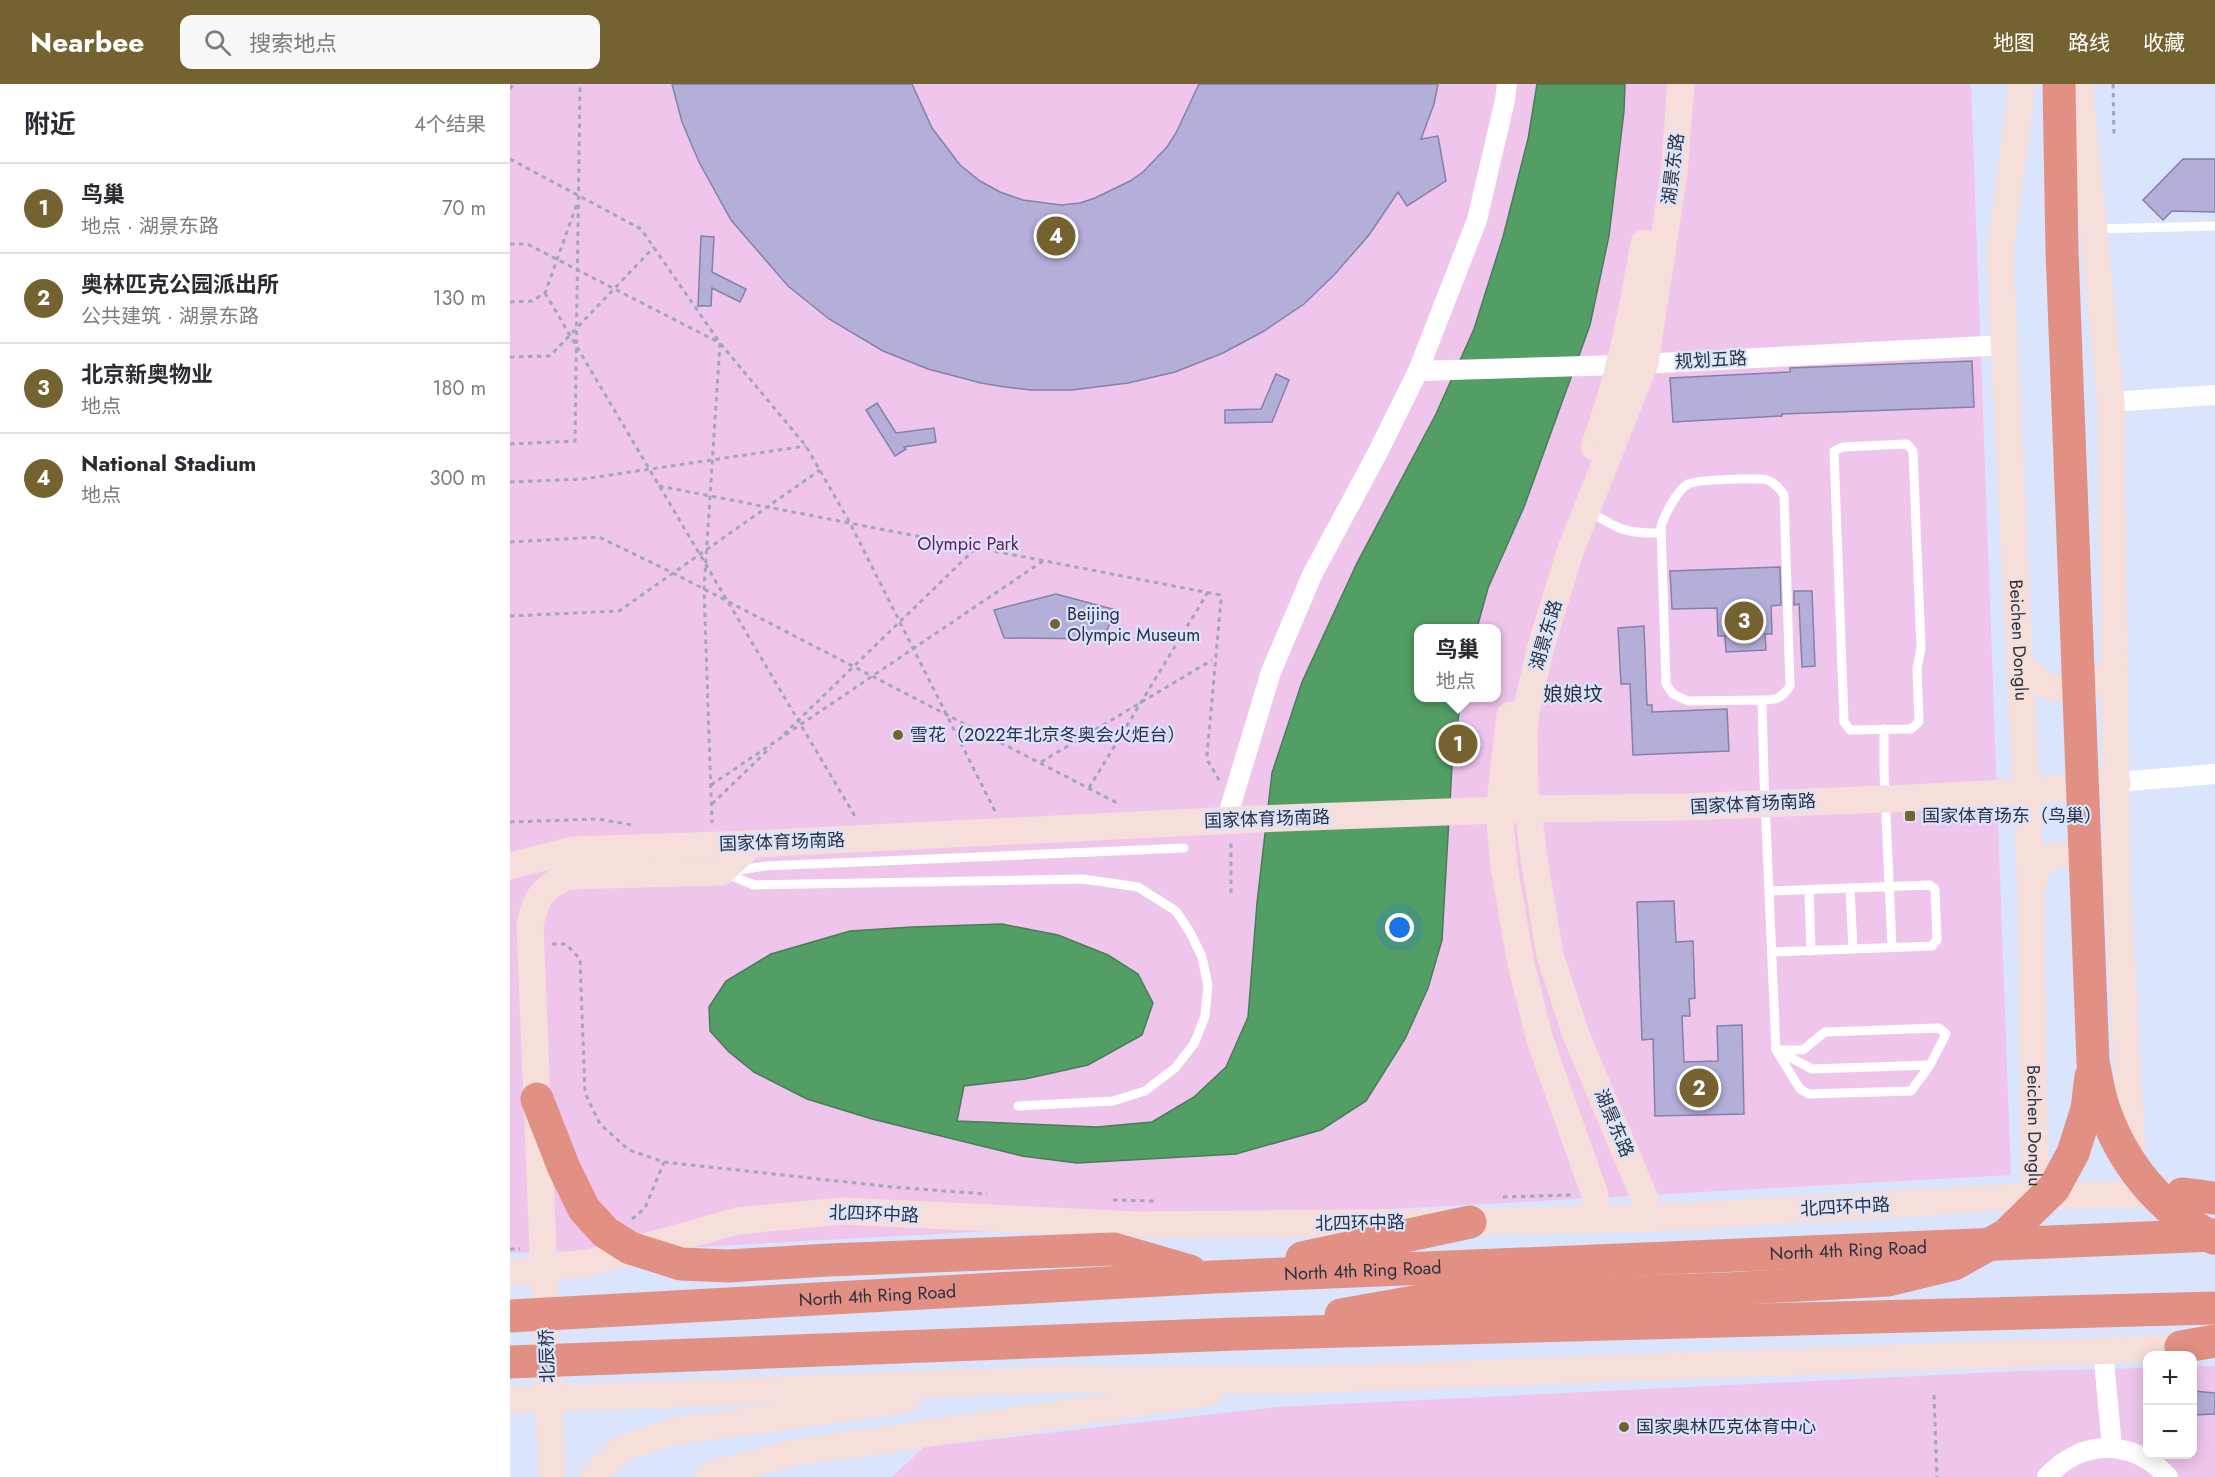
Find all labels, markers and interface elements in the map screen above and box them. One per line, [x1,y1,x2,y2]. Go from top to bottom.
search box [180,15,600,69]
text: Nearbee [30,22,144,63]
icon: search [201,26,234,59]
text: 搜索地点 [249,27,337,59]
text: 地图 [1993,28,2035,58]
text: 路线 [2068,28,2110,58]
text: 收藏 [2143,28,2185,58]
text: 附近 [24,105,76,143]
text: 4个结果 [414,110,486,139]
street label: 湖景东路 [1656,132,1690,206]
text: 鸟巢 [81,178,125,210]
text: 1 [38,194,49,223]
text: 70 m [442,194,486,223]
text: 地点 · 湖景东路 [81,212,219,241]
pin: 4 [1036,214,1076,258]
text: 奥林匹克公园派出所 [81,268,279,300]
text: 2 [37,284,50,313]
text: 130 m [432,284,486,313]
text: 公共建筑 · 湖景东路 [81,302,259,331]
street label: 规划五路 [1674,345,1748,375]
text: 北京新奥物业 [81,358,213,390]
text: 3 [37,374,50,403]
text: 180 m [432,374,486,403]
text: 地点 [81,392,121,421]
text: National Stadium [81,447,256,479]
text: 4 [37,464,50,493]
text: 300 m [429,464,486,493]
text: 地点 [81,481,121,510]
park label: Olympic Park [917,531,1019,557]
street label: Beichen Donglu [2003,579,2035,701]
street label: 湖景东路 [1524,597,1568,673]
pin: 3 [1724,598,1764,644]
place label: Beijing Olympic Museum [1067,601,1200,648]
marker: Beijing Olympic Museum [1048,617,1062,631]
popup [1414,624,1501,702]
text: 鸟巢 [1435,633,1480,665]
text: 地点 [1435,667,1475,696]
district label: 娘娘坟 [1543,680,1603,709]
place label: 雪花（2022年北京冬奥会火炬台） [910,722,1186,748]
pin: 1 [1438,722,1478,766]
marker: 雪花（2022年北京冬奥会火炬台） [891,728,905,742]
street label: 国家体育场南路 [1689,788,1817,820]
place label: 国家体育场东（鸟巢） [1922,803,2102,829]
street label: 国家体育场南路 [1204,804,1330,834]
marker: 国家体育场东（鸟巢） [1903,809,1917,823]
street label: 国家体育场南路 [719,827,845,857]
your location [1385,913,1414,942]
street label: Beichen Donglu [2020,1065,2048,1187]
pin: 2 [1680,1066,1718,1110]
street label: 湖景东路 [1588,1085,1640,1161]
street label: 北四环中路 [1799,1192,1891,1222]
street label: 北四环中路 [829,1199,919,1229]
street label: 北四环中路 [1315,1209,1405,1237]
street label: North 4th Ring Road [1769,1234,1928,1267]
street label: North 4th Ring Road [1284,1254,1442,1287]
street label: North 4th Ring Road [798,1278,957,1313]
street label: 北辰桥 [533,1329,561,1383]
map controls [2143,1351,2197,1459]
button: + [2143,1351,2197,1405]
button: − [2143,1405,2197,1459]
place label: 国家奥林匹克体育中心 [1636,1414,1816,1440]
marker: 国家奥林匹克体育中心 [1617,1420,1631,1434]

